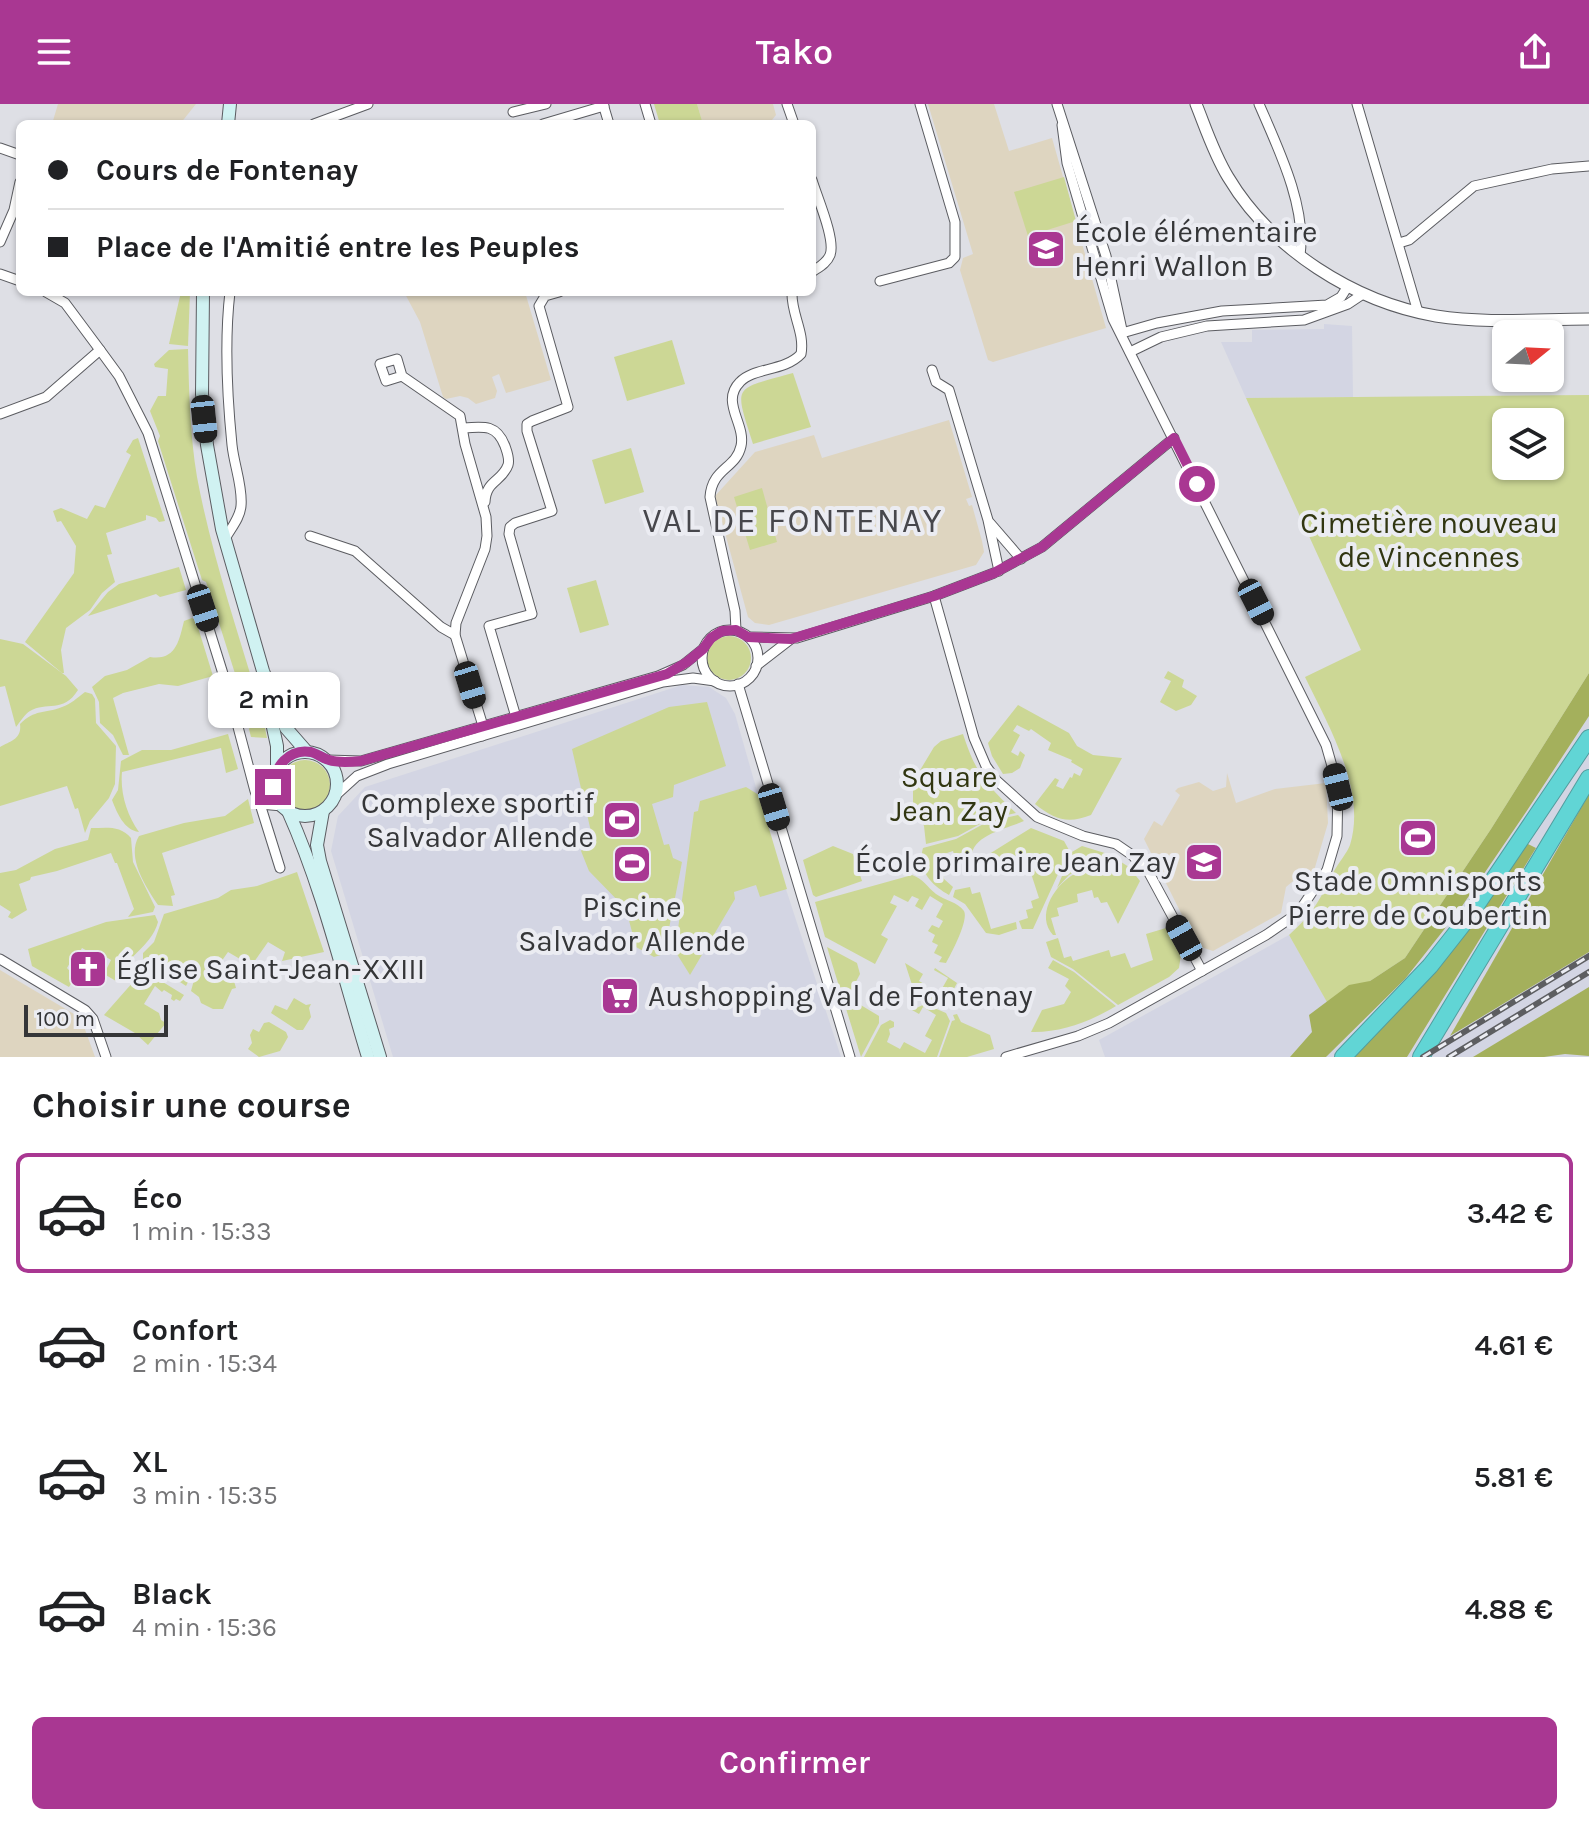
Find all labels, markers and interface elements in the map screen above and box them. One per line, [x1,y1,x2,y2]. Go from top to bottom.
icon: menu [32,30,76,74]
icon: share [1513,30,1557,74]
text: Tako [756,31,833,73]
text: Cours de Fontenay [96,152,358,188]
place label: École élémentaire Henri Wallon B [1074,214,1317,284]
school or university icon: École élémentaire Henri Wallon B [1025,228,1067,270]
text: Place de l'Amitié entre les Peuples [96,229,580,265]
north arrow [1492,320,1564,392]
map controls [1492,320,1564,480]
car [190,394,218,444]
button: layers [1492,408,1564,480]
route start [1179,466,1215,502]
district label: VAL DE FONTENAY [643,501,943,541]
park label: Cimetière nouveau de Vincennes [1300,505,1558,575]
car [1234,575,1278,629]
car [184,581,222,635]
car [452,659,488,711]
callout: 2 min [207,671,339,727]
text: 2 min [239,684,309,715]
park label: Square Jean Zay [890,759,1008,829]
car [1321,761,1355,813]
route end [255,769,291,805]
car [756,781,792,833]
place label: Complexe sportif Salvador Allende [361,785,595,855]
sports icon: Complexe sportif Salvador Allende [601,799,643,841]
sports icon: Stade Omnisports Pierre de Coubertin [1397,817,1439,859]
school or university icon: École primaire Jean Zay [1183,841,1225,883]
sports icon: Piscine Salvador Allende [611,843,653,885]
place label: École primaire Jean Zay [855,844,1176,880]
place label: Stade Omnisports Pierre de Coubertin [1288,863,1548,933]
place label: Piscine Salvador Allende [518,889,746,959]
car [1162,911,1206,965]
church icon: Église Saint-Jean-XXIII [67,948,109,990]
place label: Église Saint-Jean-XXIII [116,951,425,987]
supermarket icon: Aushopping Val de Fontenay [599,975,641,1017]
place label: Aushopping Val de Fontenay [648,978,1033,1014]
scale bar [24,1001,168,1037]
text: 100 m [36,1006,95,1032]
text: Choisir une course [32,1084,351,1126]
icon: car [36,1177,108,1249]
text: Éco [132,1180,182,1216]
text: 3.42 € [1467,1195,1553,1231]
text: 1 min · 15:33 [132,1216,272,1247]
icon: car [36,1309,108,1381]
text: Confort [132,1312,238,1348]
text: 4.61 € [1475,1327,1553,1363]
text: 2 min · 15:34 [132,1348,277,1379]
icon: car [36,1441,108,1513]
text: XL [132,1444,167,1480]
text: 5.81 € [1474,1459,1553,1495]
text: 3 min · 15:35 [132,1480,278,1511]
icon: car [36,1573,108,1645]
text: Black [132,1576,212,1612]
text: 4.88 € [1465,1591,1553,1627]
text: 4 min · 15:36 [132,1612,277,1643]
button: Confirmer [32,1717,1557,1809]

